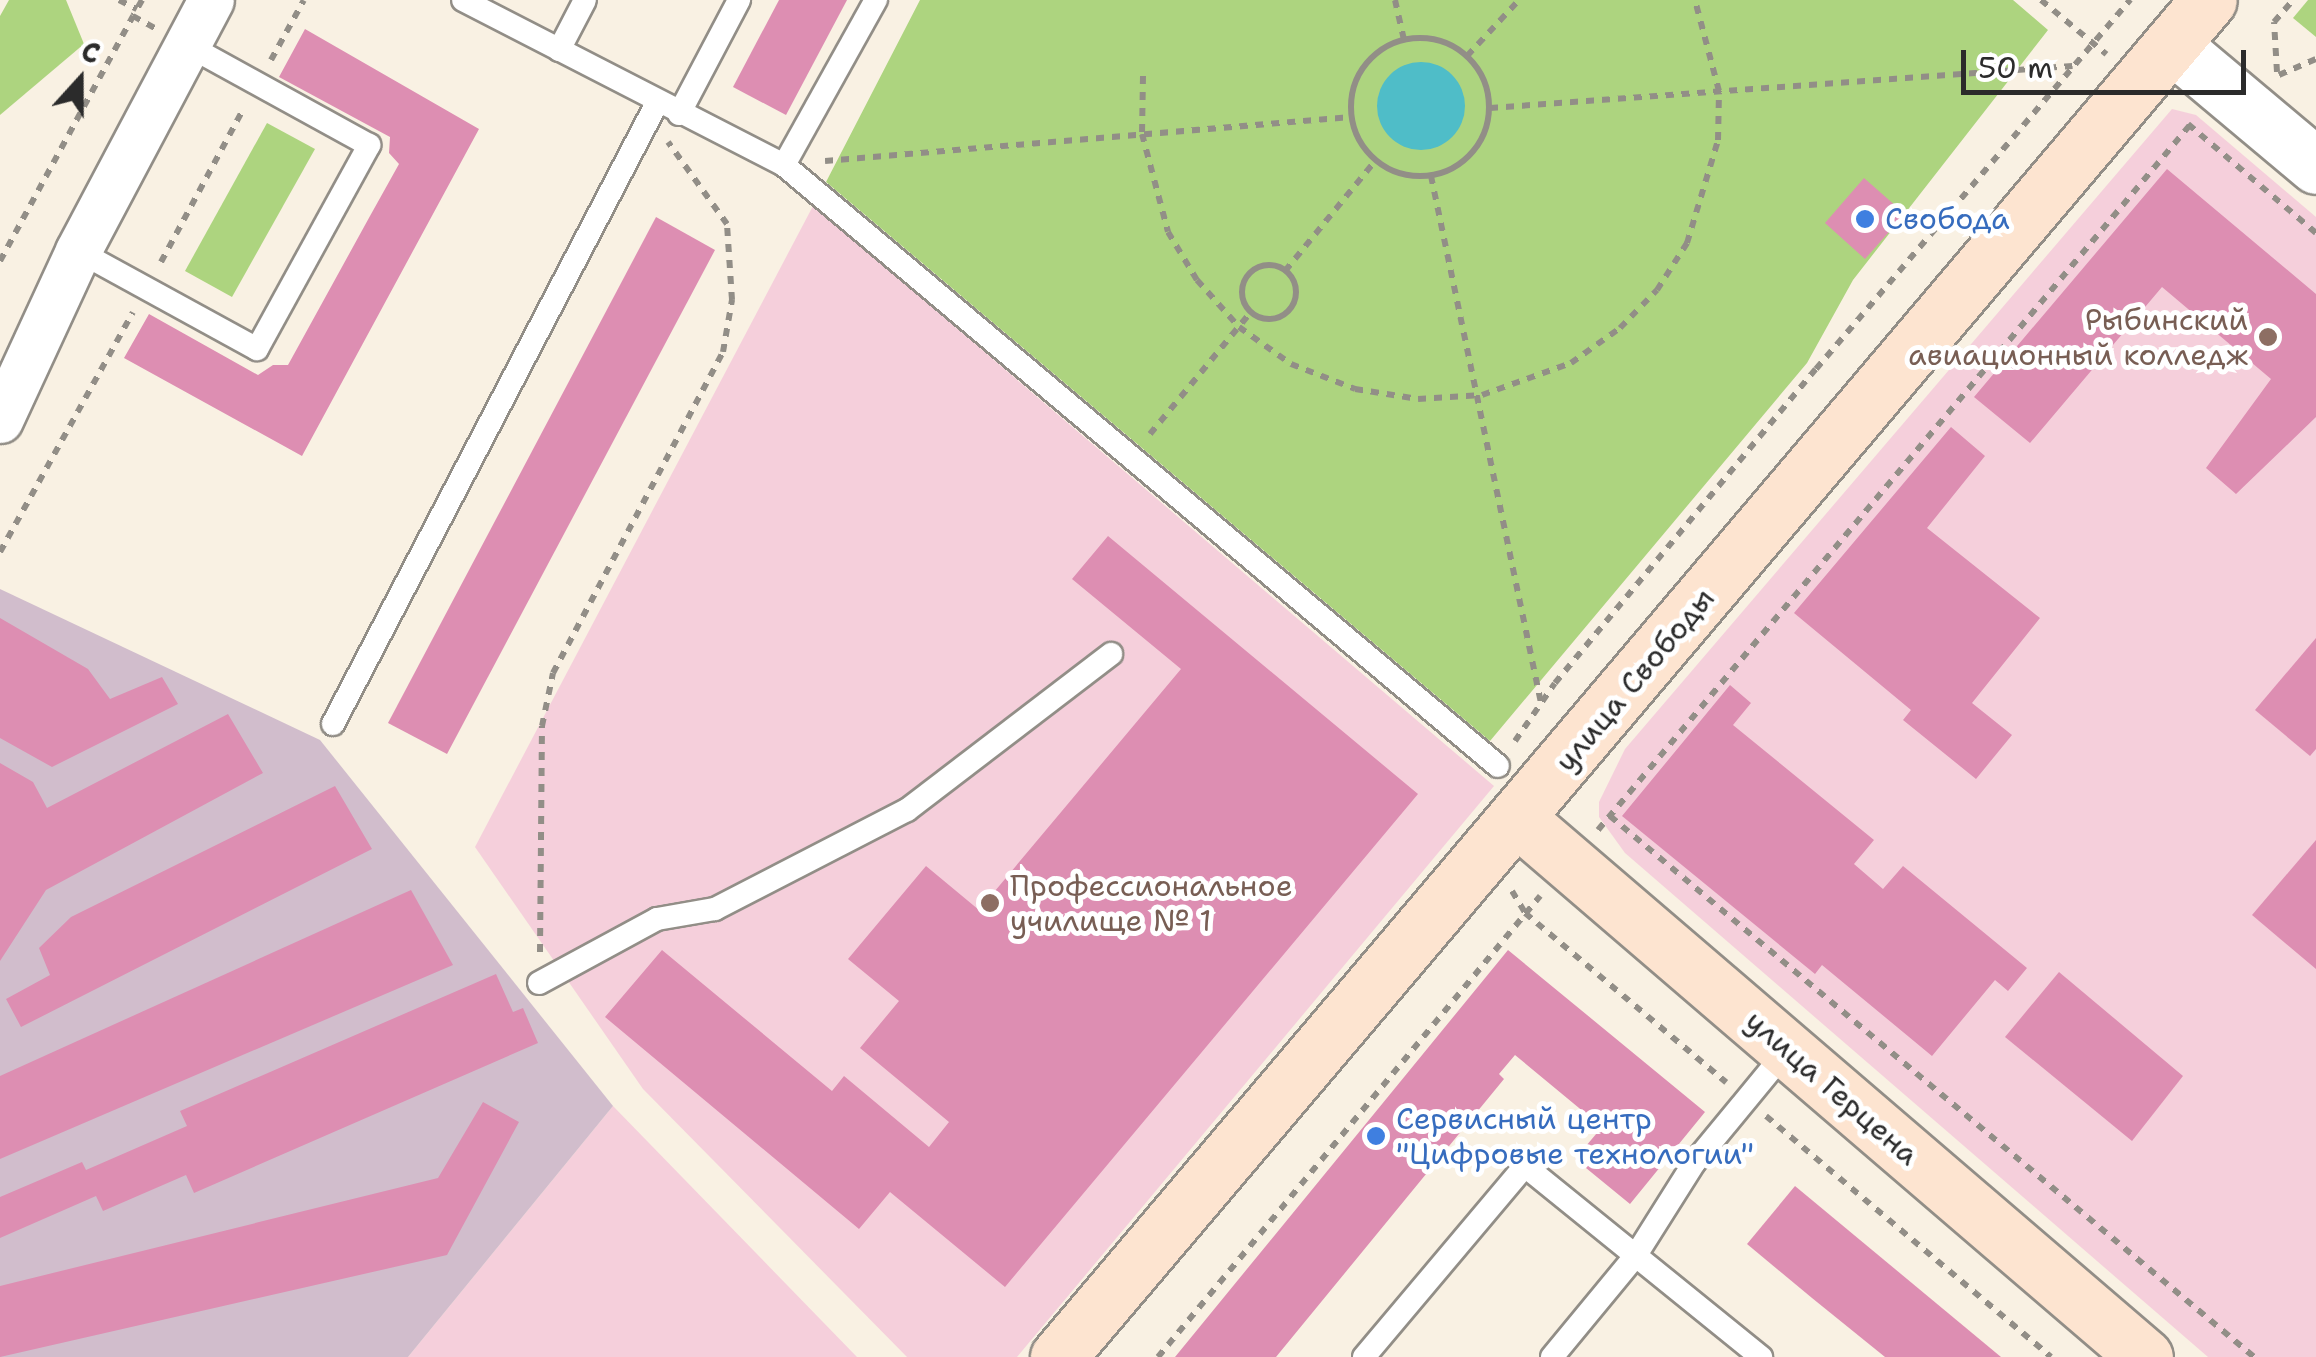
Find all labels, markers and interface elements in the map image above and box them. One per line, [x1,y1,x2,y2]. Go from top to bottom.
north arrow [30,30,130,130]
scale bar [1966,30,2251,92]
text: С [76,31,106,73]
text: 50 m [1978,47,2053,88]
place label: Свобода [1885,201,2010,237]
marker: Свобода [1854,208,1876,230]
place label: Рыбинский авиационный колледж [1908,302,2248,372]
marker: Рыбинский авиационный колледж [2257,326,2279,348]
street label: улица Свободы [1548,581,1722,779]
place label: Профессиональное училище № 1 [1010,868,1293,938]
marker: Профессиональное училище № 1 [979,892,1001,914]
street label: улица Герцена [1738,1003,1926,1173]
place label: Сервисный центр "Цифровые технологии" [1396,1101,1754,1172]
marker: Сервисный центр "Цифровые технологии" [1365,1125,1387,1147]

